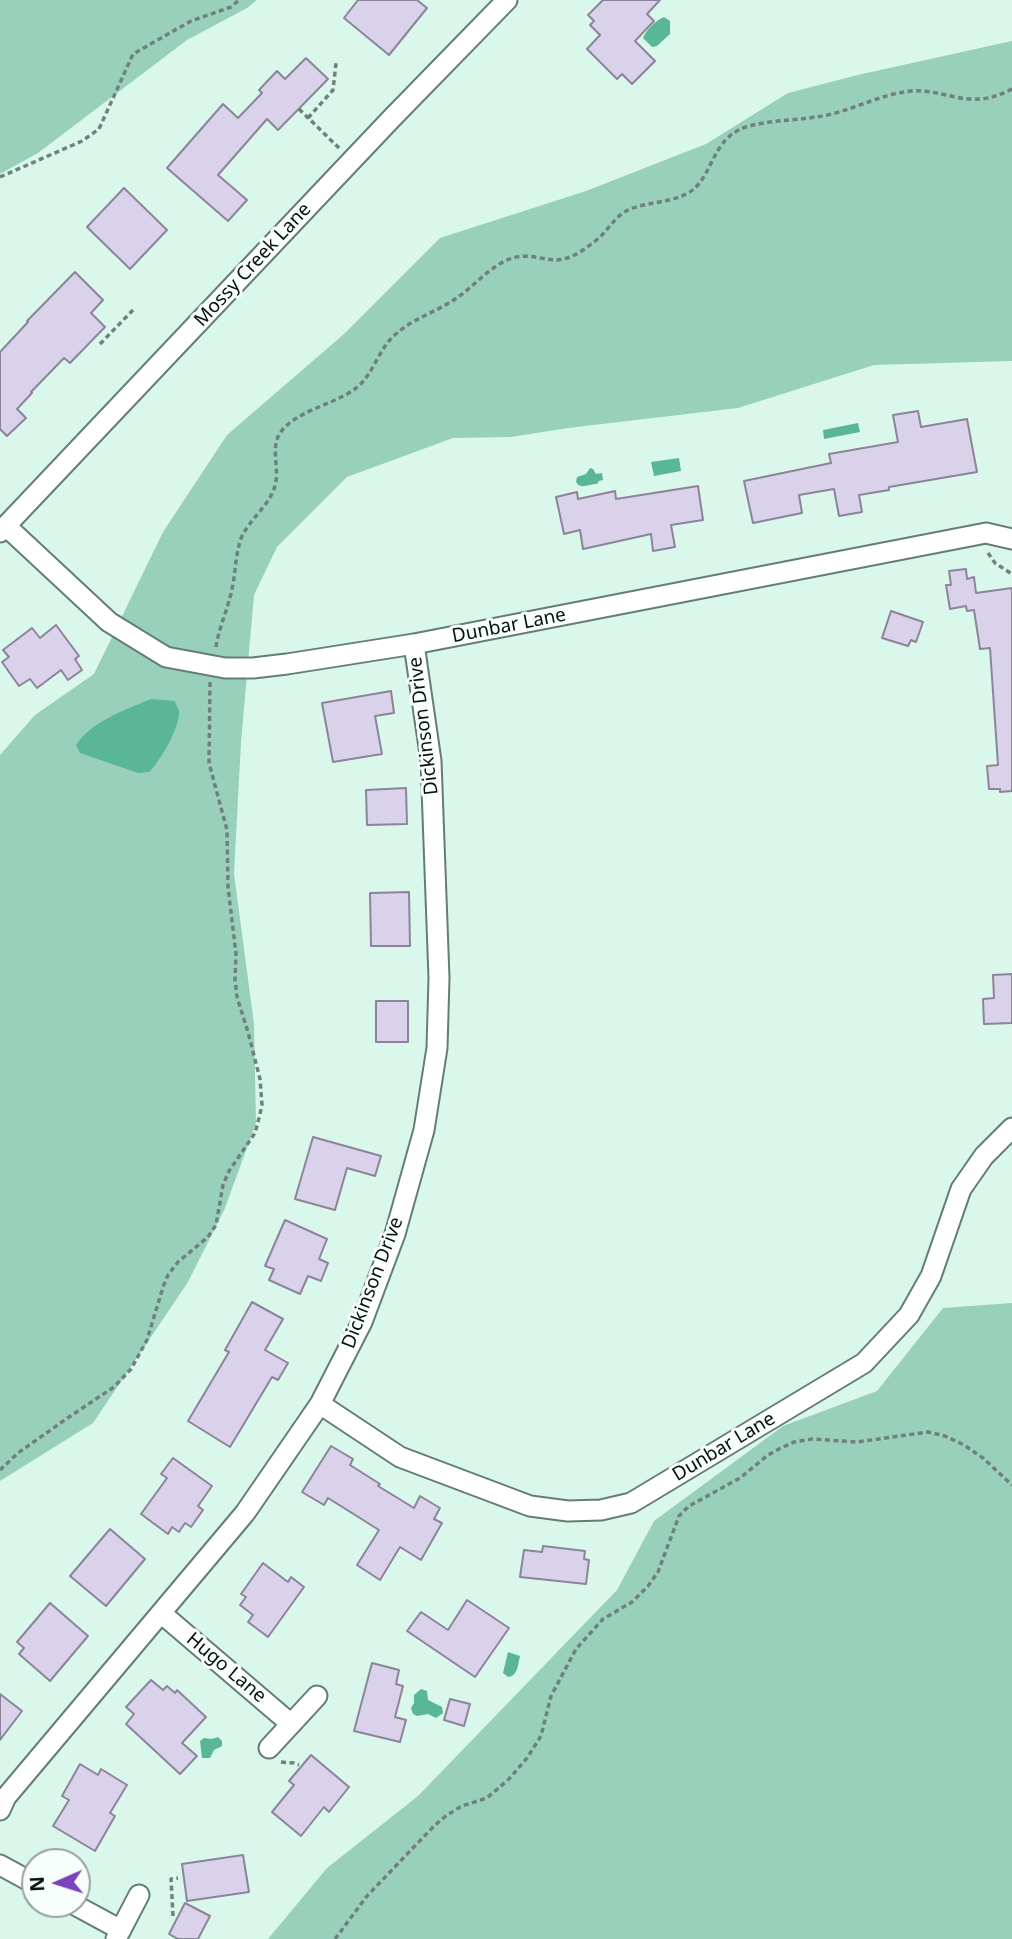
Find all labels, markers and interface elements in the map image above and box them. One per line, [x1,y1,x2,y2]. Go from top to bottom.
street label: Mossy Creek Lane [190,198,316,332]
street label: Dunbar Lane [450,604,568,648]
street label: Dickinson Drive [404,656,444,796]
street label: Dickinson Drive [337,1214,409,1352]
street label: Dunbar Lane [669,1407,779,1487]
street label: Hugo Lane [182,1628,270,1708]
north arrow [21,1848,91,1918]
text: N [24,1876,50,1892]

